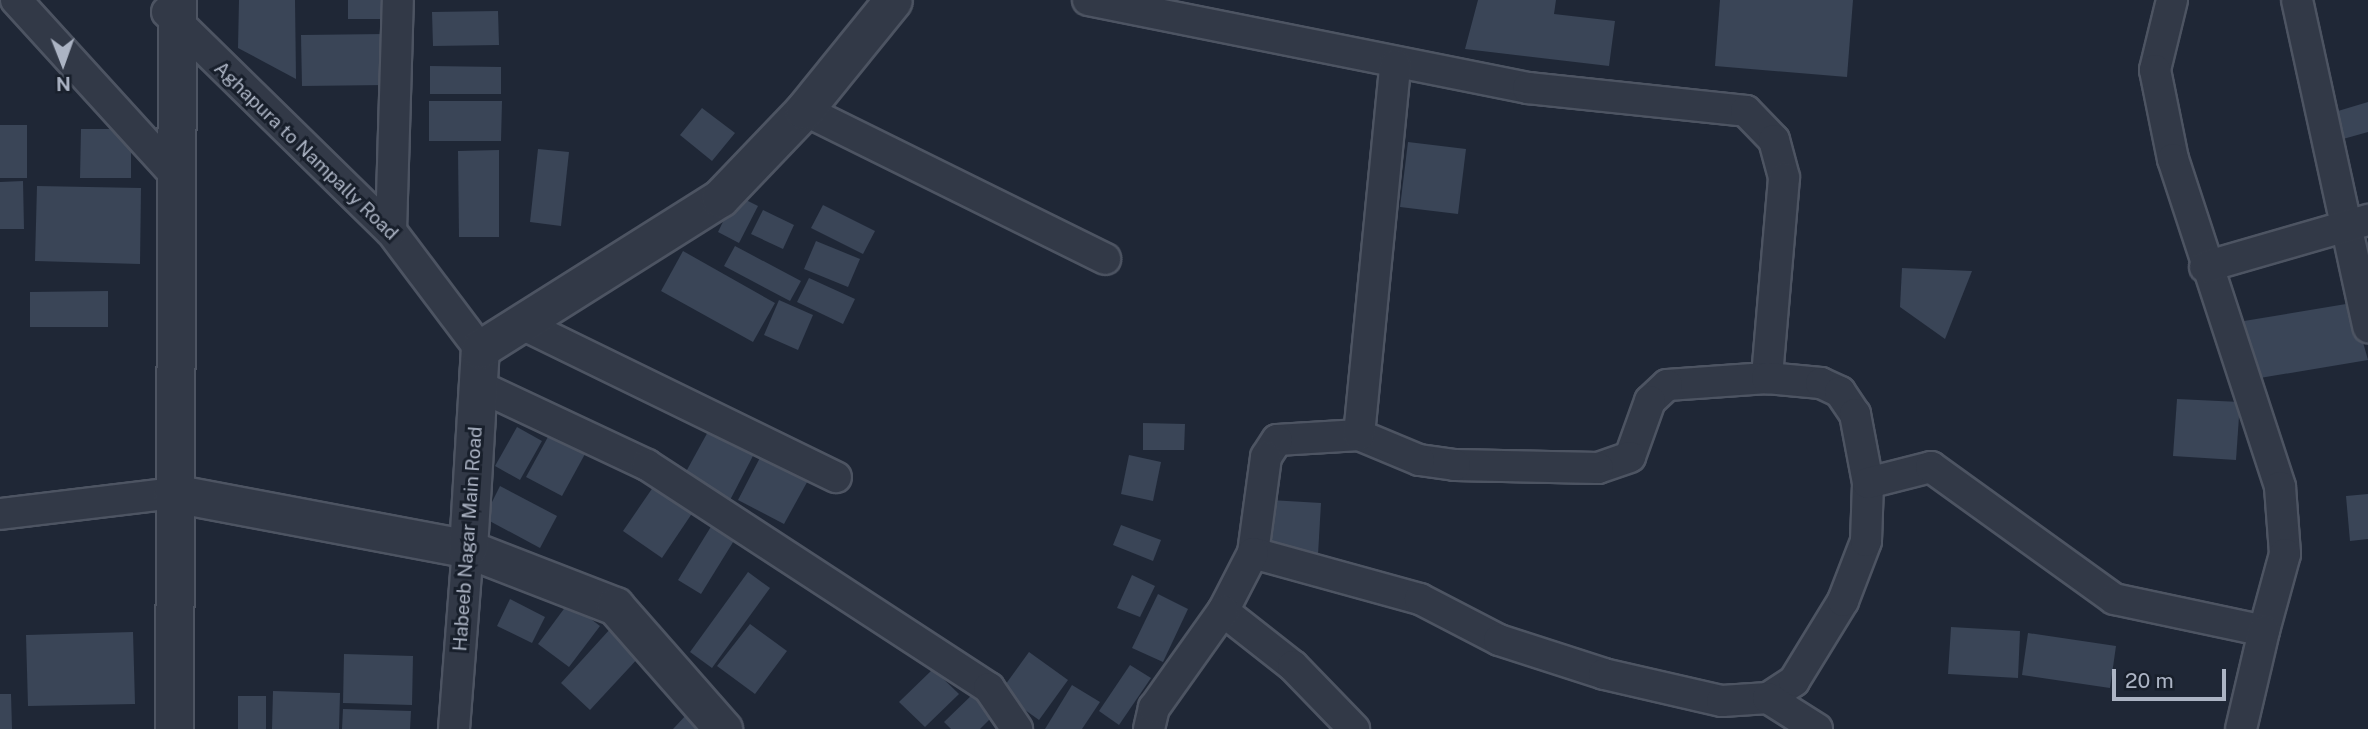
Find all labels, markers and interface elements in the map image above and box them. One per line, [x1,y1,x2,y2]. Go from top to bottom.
north arrow [28,28,98,98]
street label: Aghapura to Nampally Road [209,57,403,245]
text: N [56,73,71,95]
street label: Habeeb Nagar Main Road [449,426,487,652]
scale bar [2116,656,2230,700]
text: 20 m [2125,668,2174,693]

